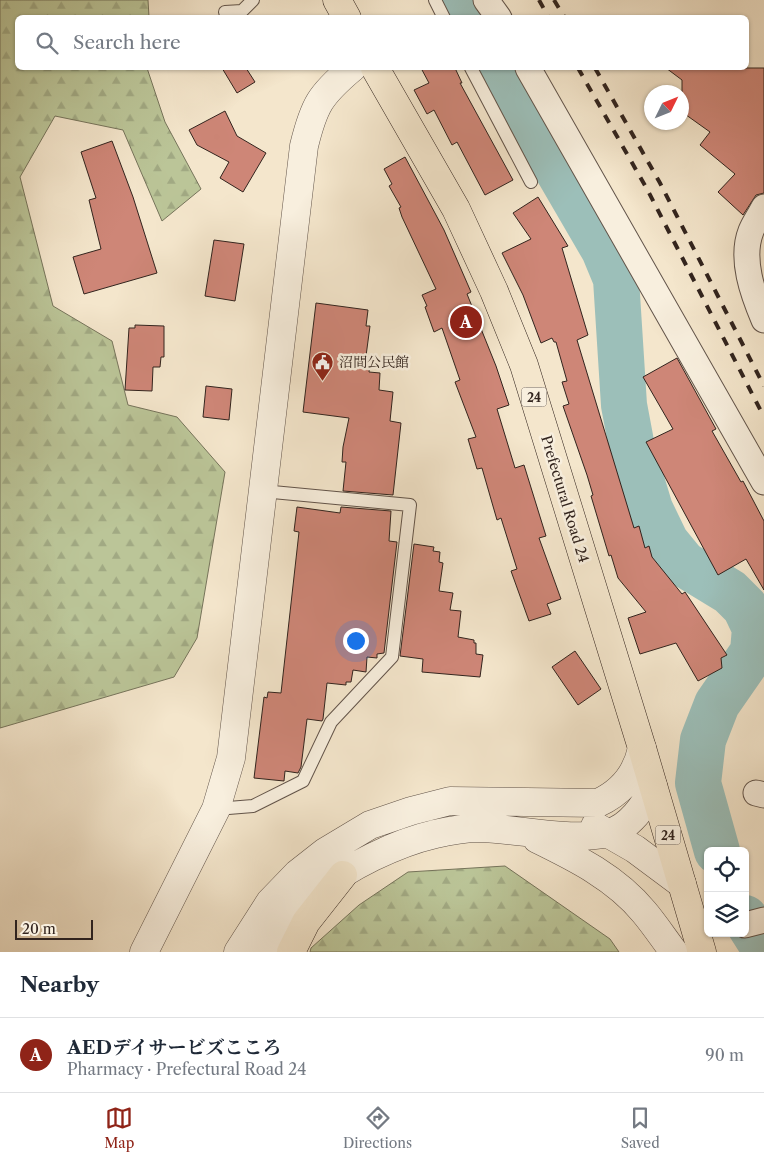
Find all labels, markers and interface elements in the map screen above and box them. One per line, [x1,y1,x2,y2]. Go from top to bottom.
search box [15,15,749,70]
icon: search [33,29,61,57]
text: Search here [73,31,181,54]
north arrow [644,85,689,130]
pin: A [450,303,482,341]
public building icon: 沼間公民館 [311,350,335,381]
place label: 沼間公民館 [339,353,409,371]
road number: 24 [522,388,546,407]
street label: Prefectural Road 24 [537,433,593,565]
your location [343,628,369,654]
road number: 24 [656,826,680,844]
map controls [704,847,749,937]
button: locate [704,847,749,892]
button: layers [704,892,749,937]
scale bar [15,917,92,940]
text: 20 m [22,920,56,938]
text: Nearby [20,972,99,997]
text: AEDデイサービズこころ [67,1036,282,1059]
text: A [30,1045,42,1065]
text: 90 m [705,1045,744,1065]
text: Pharmacy · Prefectural Road 24 [67,1059,307,1079]
tab: Map [104,1104,134,1152]
tab: Directions [343,1104,412,1152]
tab: Saved [621,1104,660,1152]

